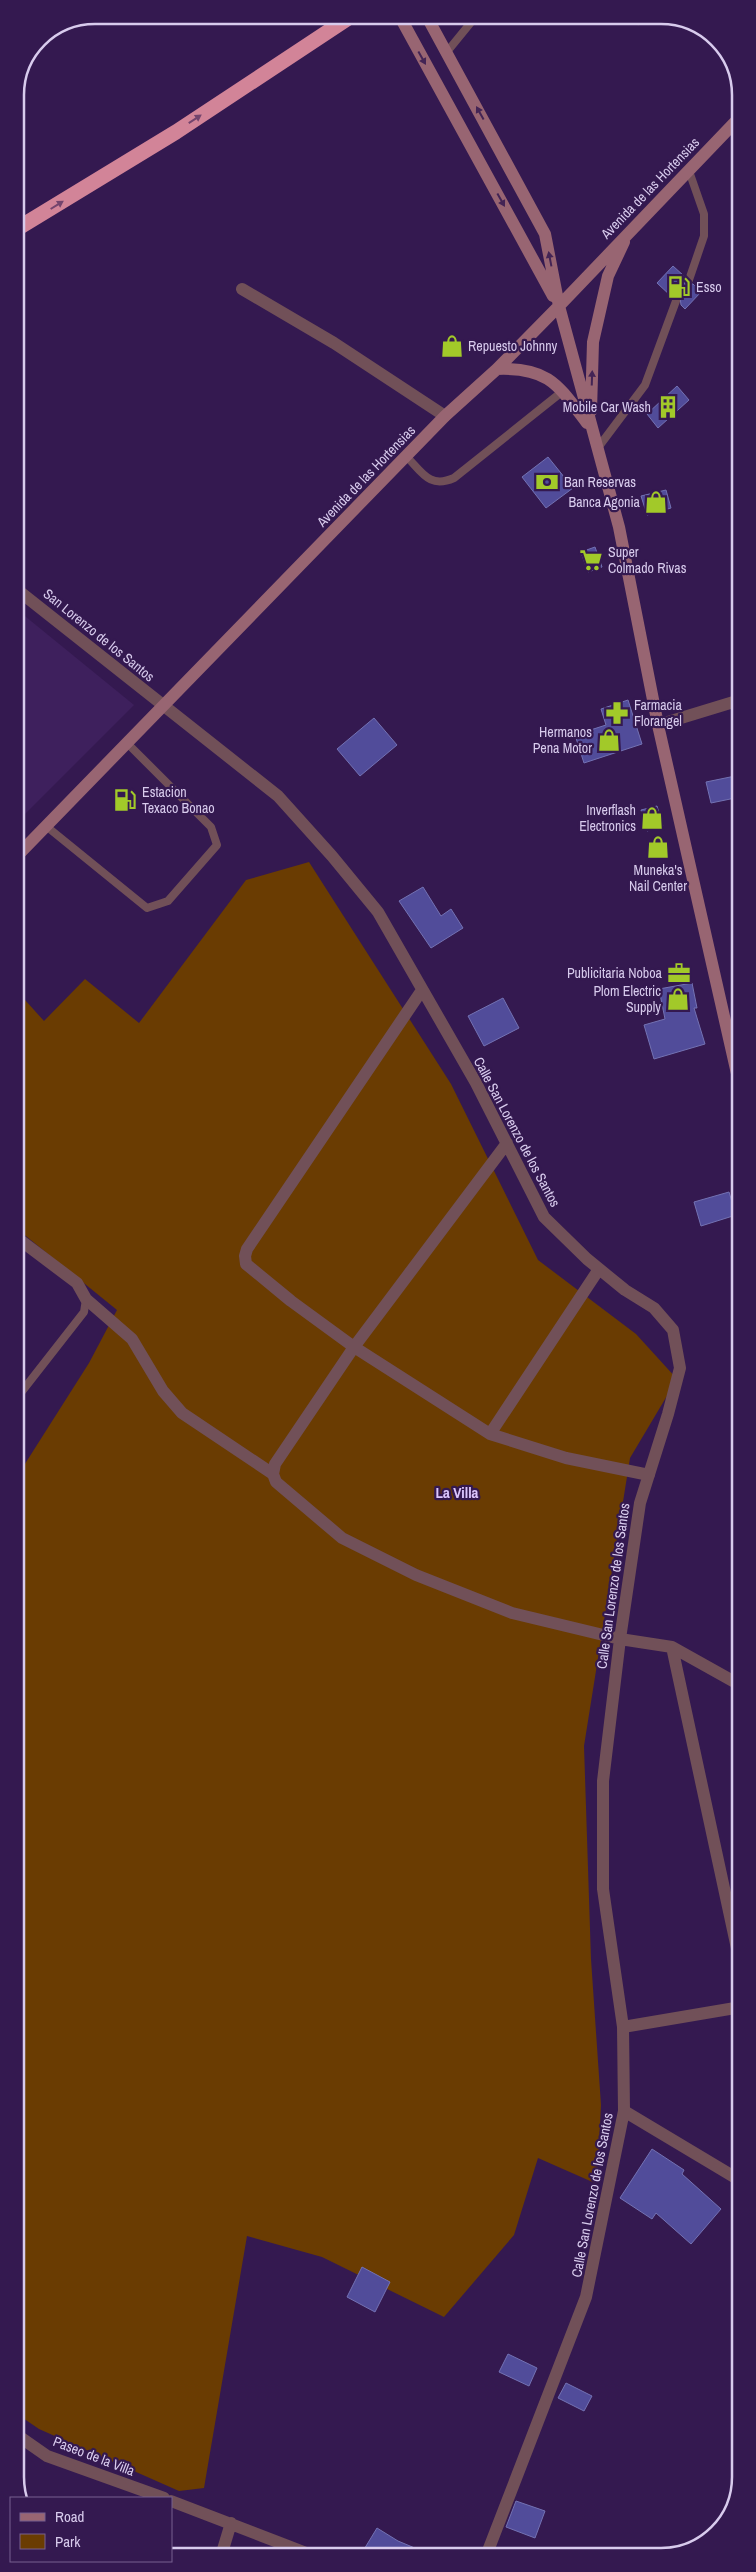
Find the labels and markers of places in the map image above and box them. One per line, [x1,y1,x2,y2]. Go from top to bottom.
fuel station icon: Esso [666,274,692,300]
place label: Esso [696,278,722,296]
shop icon: Repuesto Johnny [439,333,465,359]
place label: Repuesto Johnny [468,337,558,355]
building icon: Mobile Car Wash [655,394,681,420]
place label: Mobile Car Wash [563,398,651,416]
bank icon: Ban Reservas [534,469,560,495]
place label: Ban Reservas [564,473,636,491]
shop icon: Banca Agonia [643,489,669,515]
place label: Banca Agonia [569,493,641,511]
place label: Super Colmado Rivas [608,543,687,577]
supermarket icon: Super Colmado Rivas [578,547,604,573]
place label: Farmacia Florangel [634,696,683,730]
pharmacy icon: Farmacia Florangel [604,700,630,726]
place label: Hermanos Pena Motor [533,723,592,757]
shop icon: Hermanos Pena Motor [596,727,622,753]
place label: Estacion Texaco Bonao [142,783,215,817]
fuel station icon: Estacion Texaco Bonao [112,787,138,813]
place label: Inverflash Electronics [579,801,636,835]
shop icon: Inverflash Electronics [639,805,665,831]
shop icon: Muneka's Nail Center [645,834,671,860]
place label: Muneka's Nail Center [629,861,687,895]
office icon: Publicitaria Noboa [666,960,692,986]
place label: Publicitaria Noboa [567,964,663,982]
place label: Plom Electric Supply [593,982,661,1016]
shop icon: Plom Electric Supply [665,986,691,1012]

